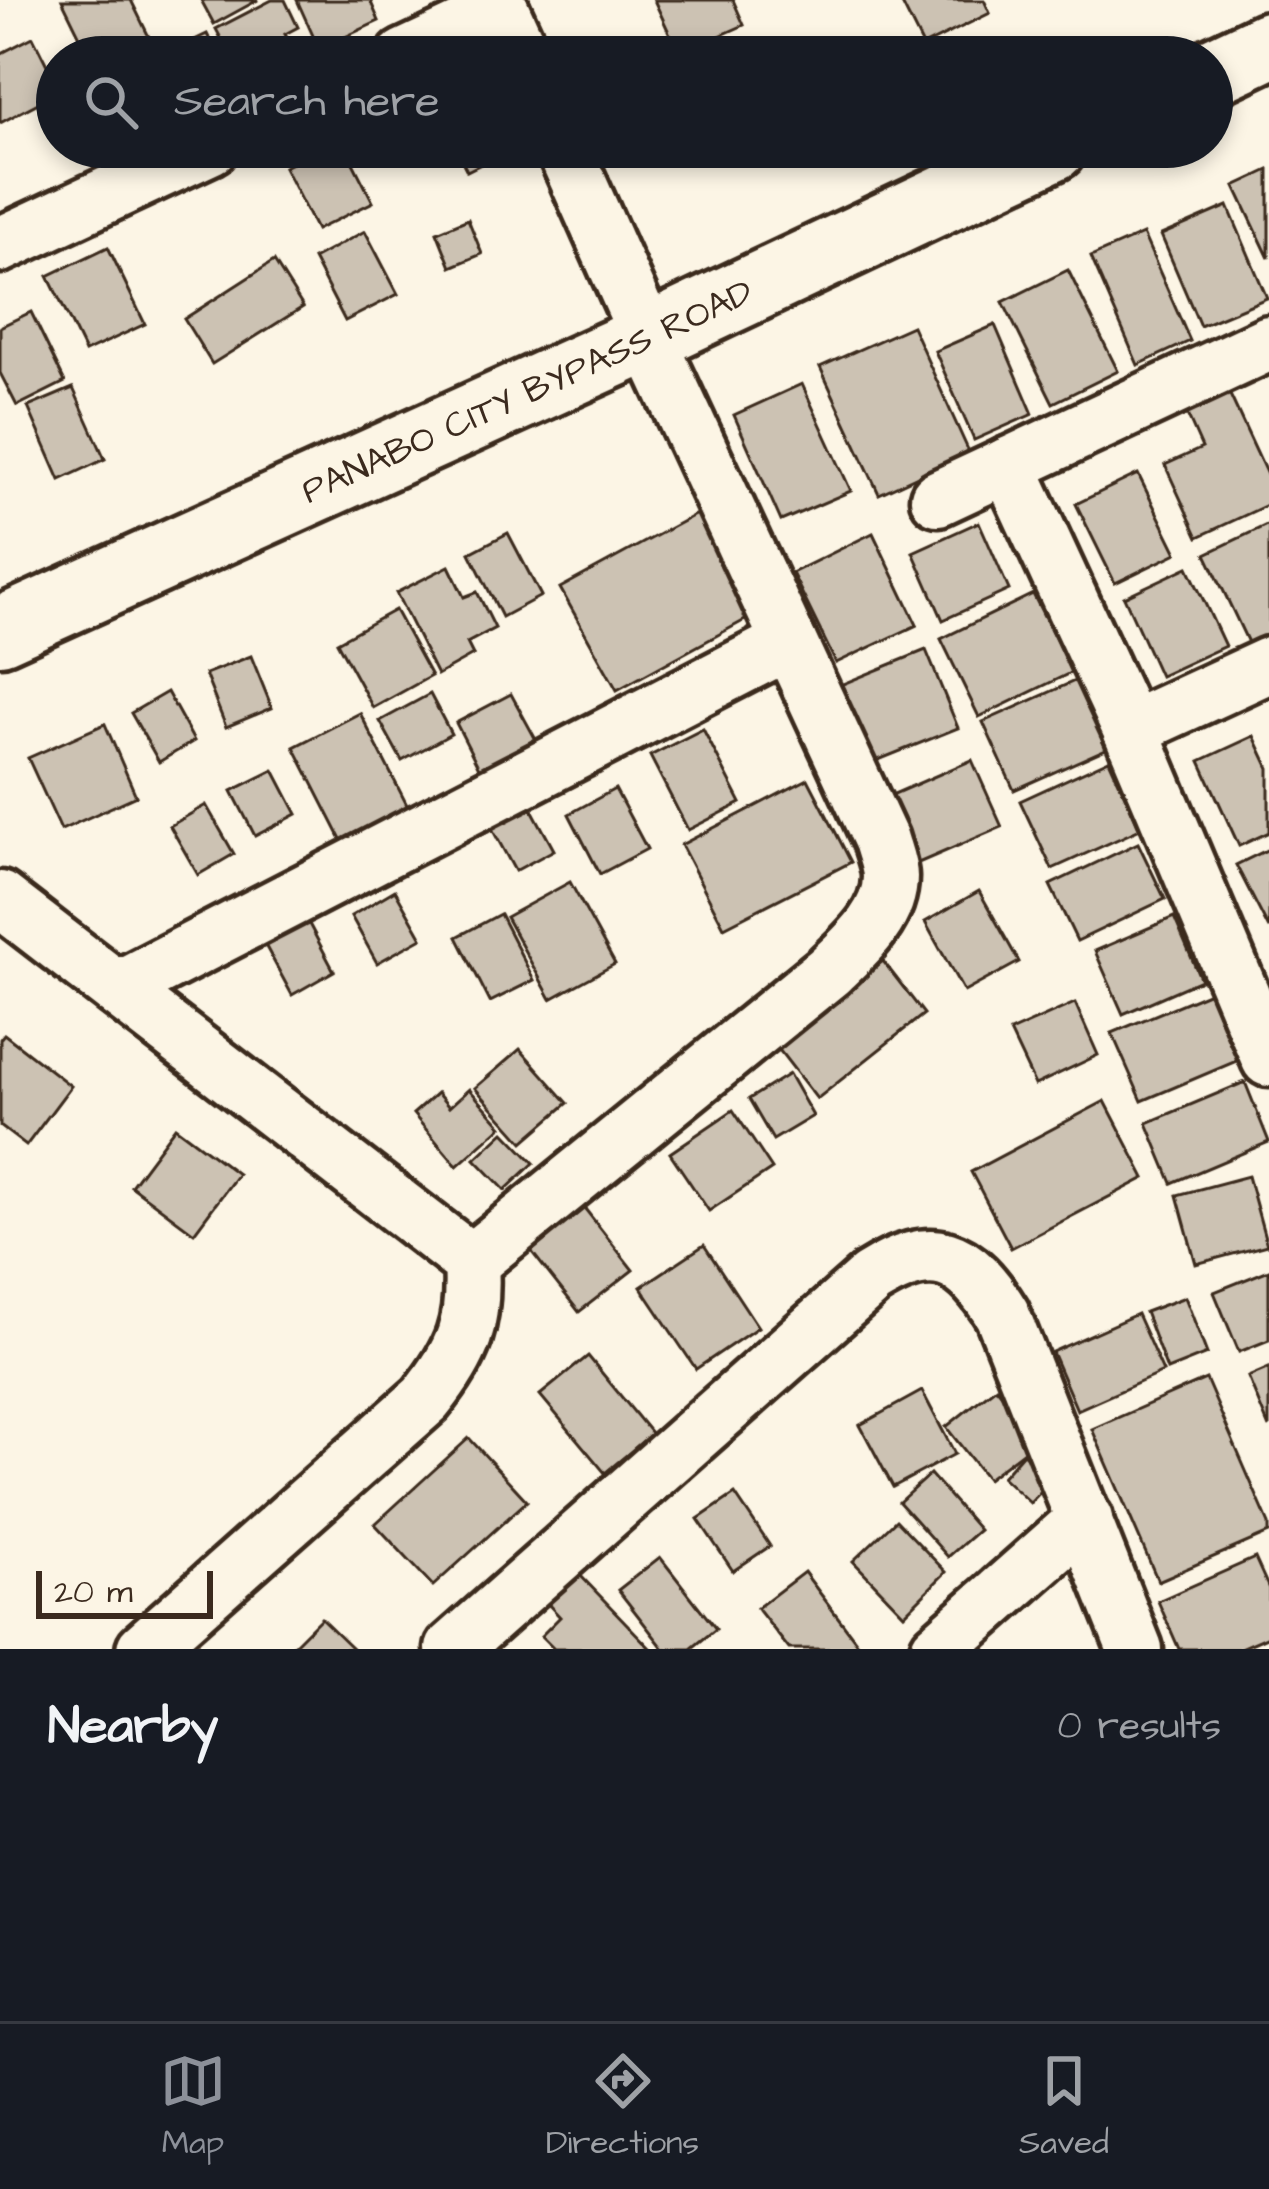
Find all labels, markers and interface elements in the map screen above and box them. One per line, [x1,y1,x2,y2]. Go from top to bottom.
search box [36,36,1233,168]
icon: search [78,69,144,135]
text: Search here [174,71,440,133]
street label: PANABO CITY BYPASS ROAD [294,267,761,517]
scale bar [36,1565,213,1618]
text: 20 m [54,1569,133,1615]
text: Nearby [48,1692,218,1763]
text: 0 results [1057,1700,1221,1754]
tab: Map [160,2048,226,2166]
tab: Directions [546,2048,699,2166]
tab: Saved [1019,2048,1109,2166]

